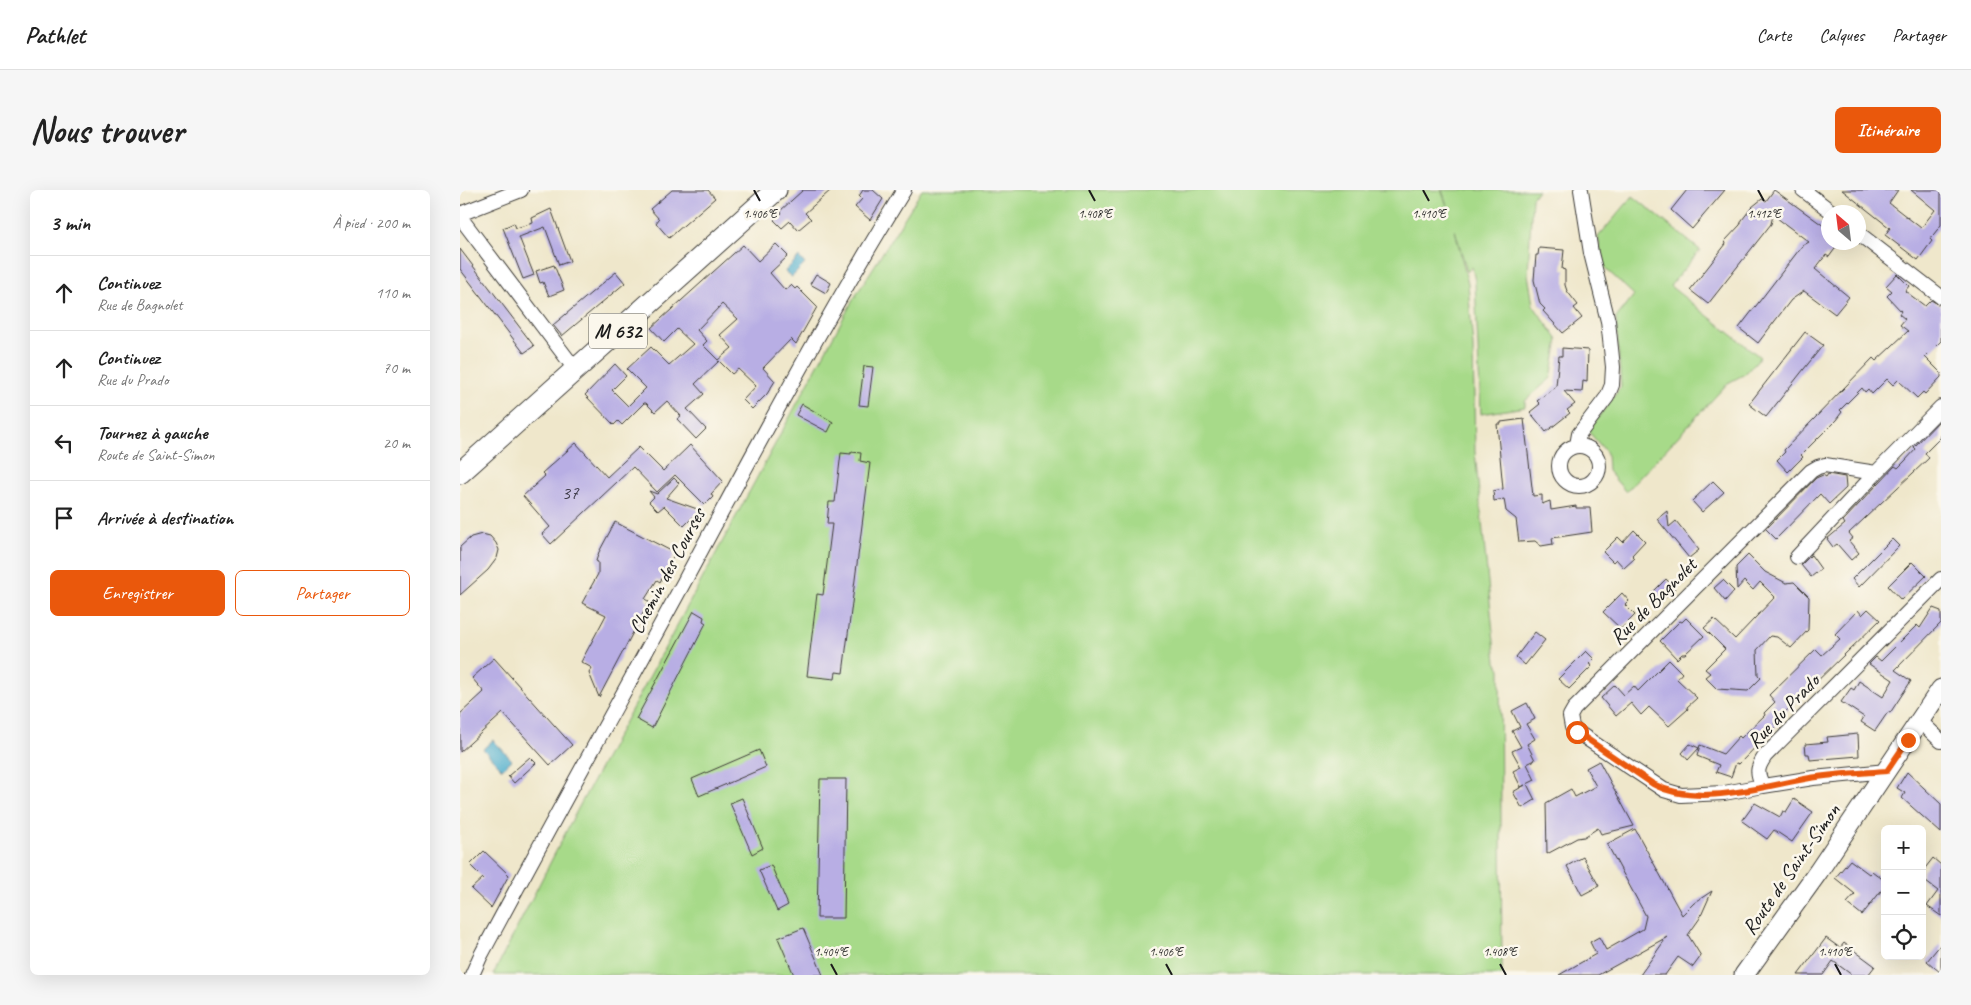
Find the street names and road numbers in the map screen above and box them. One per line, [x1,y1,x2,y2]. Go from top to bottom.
road number: M 632 [589,314,647,348]
street label: Chemin des Courses [623,502,712,638]
street label: Rue de Bagnolet [1604,551,1703,650]
street label: Rue du Prado [1741,666,1827,754]
street label: Route de Saint-Simon [1736,798,1846,940]

